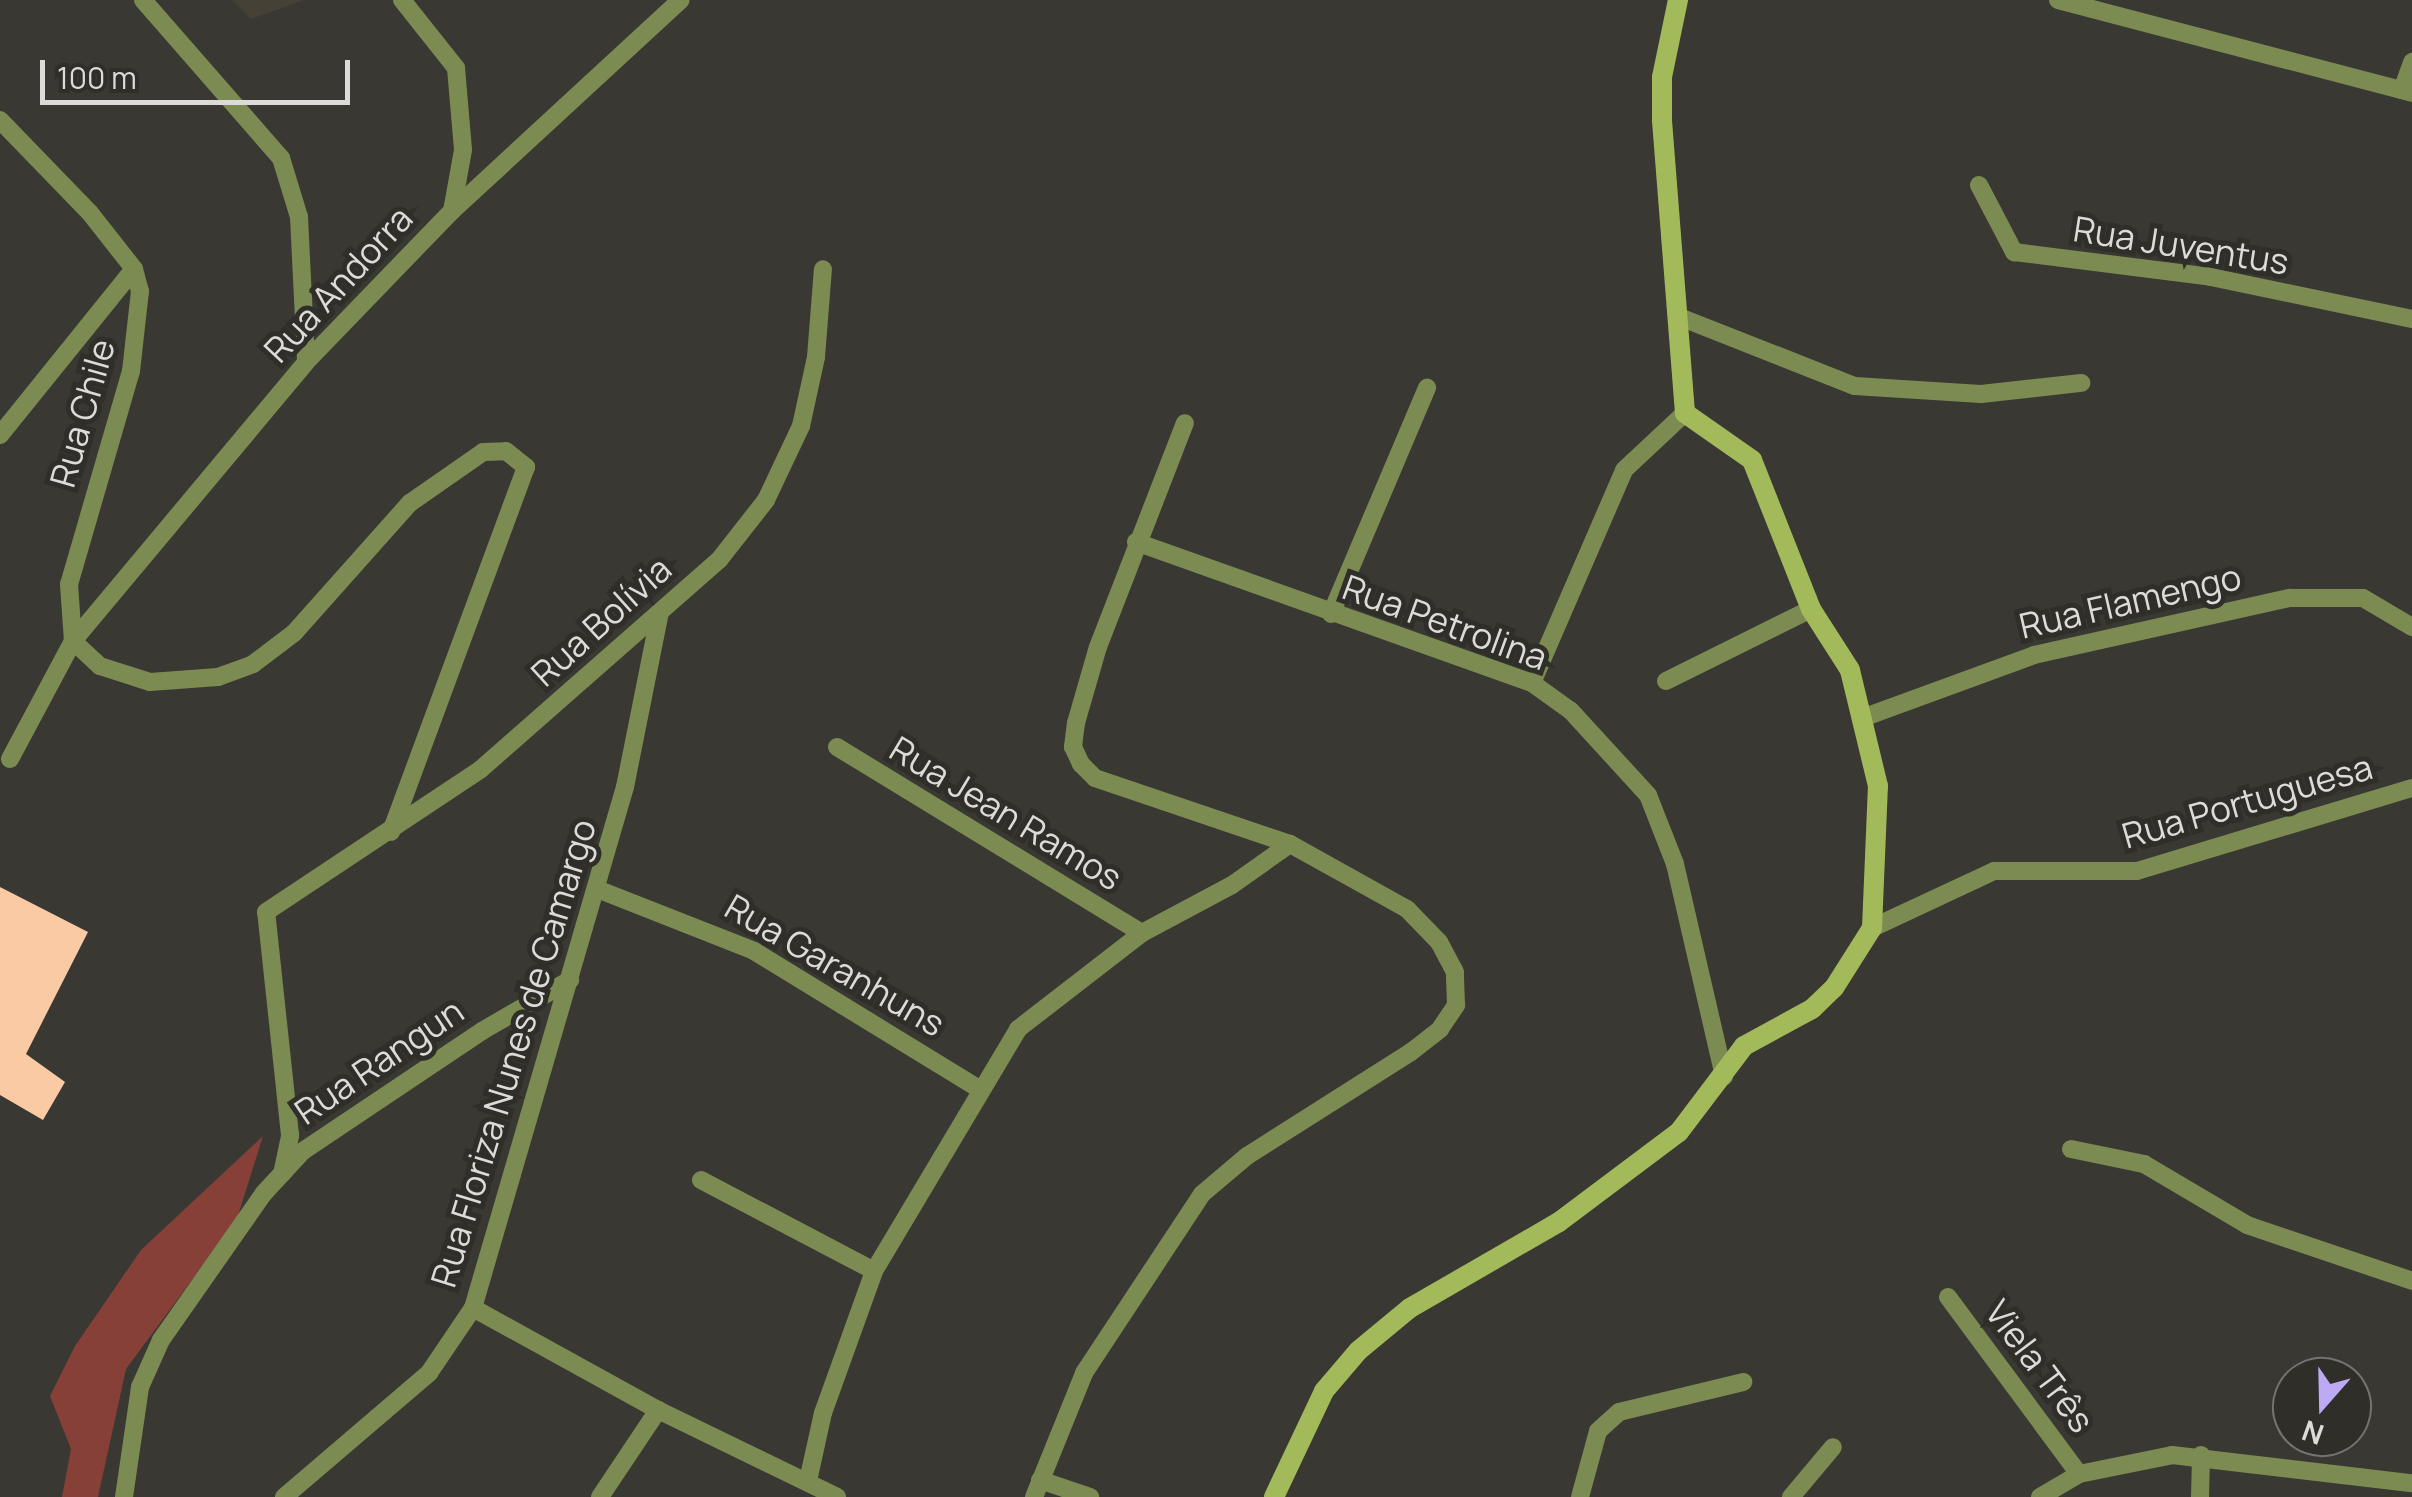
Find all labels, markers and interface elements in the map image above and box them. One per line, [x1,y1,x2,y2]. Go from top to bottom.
scale bar [45,40,355,102]
text: 100 m [57,57,137,98]
street label: Rua Andorra [255,197,421,371]
street label: Rua Juventus [2070,207,2292,283]
street label: Rua Chile [41,334,123,492]
street label: Rua Bolívia [523,547,679,695]
street label: Rua Flamengo [2015,555,2245,647]
street label: Rua Petrolina [1337,566,1553,678]
street label: Rua Jean Ramos [883,727,1129,899]
street label: Rua Portuguesa [2117,745,2377,857]
street label: Rua Floriza Nunes de Camargo [422,814,604,1292]
street label: Rua Garanhuns [718,885,952,1045]
street label: Rua Rangun [287,989,471,1133]
street label: Viela Três [1977,1292,2103,1440]
north arrow [2272,1357,2372,1457]
text: N [2296,1412,2328,1455]

